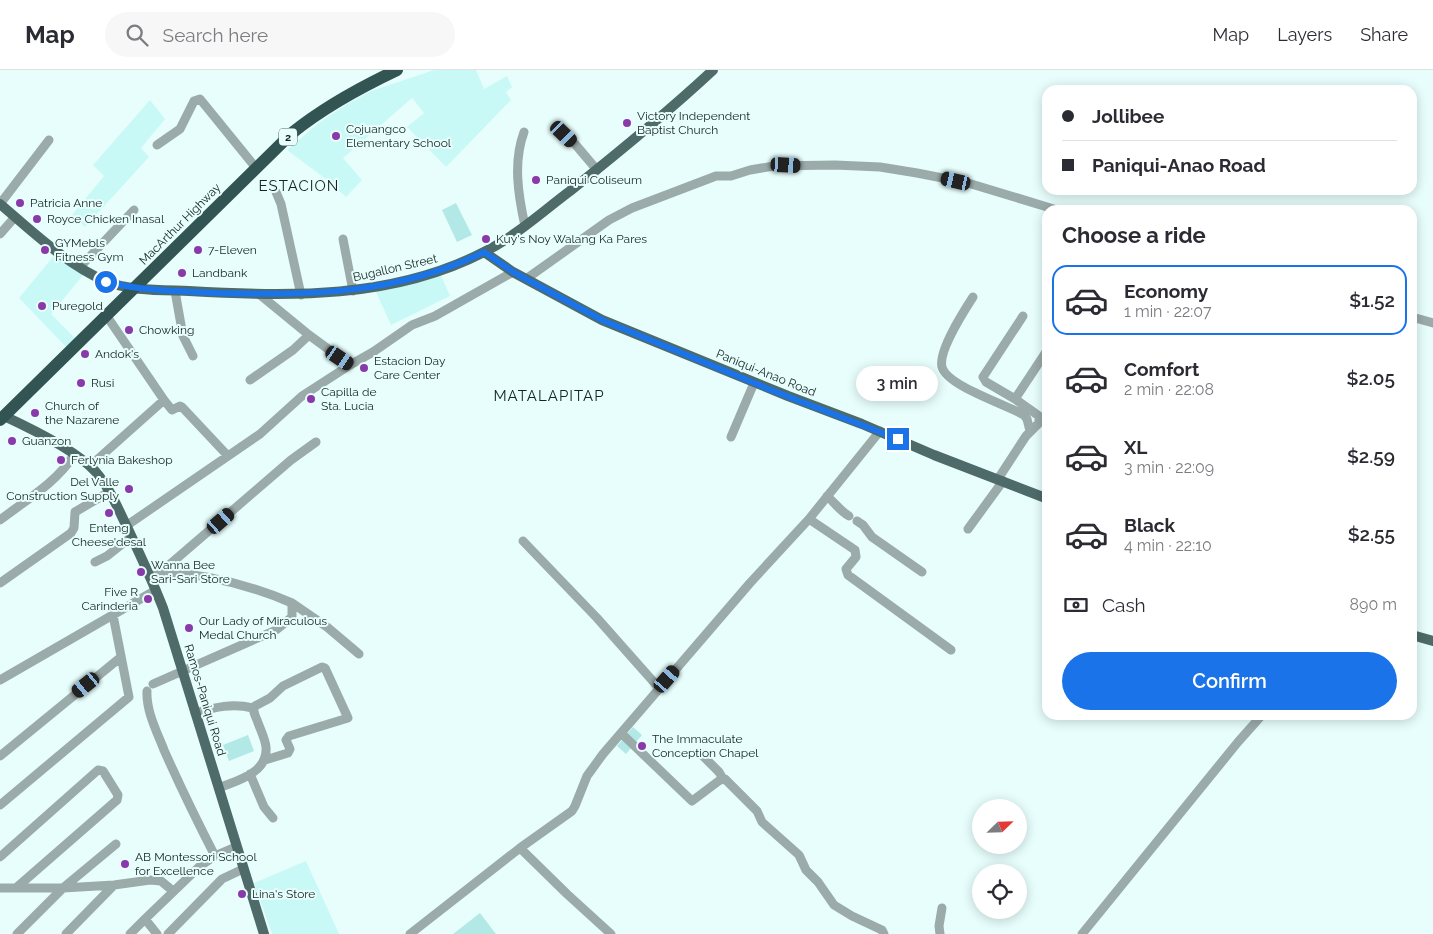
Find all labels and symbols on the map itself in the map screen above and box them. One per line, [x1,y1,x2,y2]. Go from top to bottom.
place label: Victory Independent Baptist Church [637,109,750,137]
marker: Victory Independent Baptist Church [621,117,633,129]
car [547,118,580,150]
place label: Cojuangco Elementary School [346,122,452,150]
road number: 2 [279,128,297,146]
marker: Cojuangco Elementary School [330,130,342,142]
car [770,157,801,173]
car [939,170,972,192]
place label: Paniqui Coliseum [546,173,642,187]
marker: Paniqui Coliseum [530,174,542,186]
district label: ESTACION [259,177,339,195]
street label: MacArthur Highway [136,180,224,268]
place label: Patricia Anne [30,196,102,210]
marker: Patricia Anne [14,197,26,209]
place label: Royce Chicken Inasal [47,212,165,226]
marker: Royce Chicken Inasal [31,213,43,225]
place label: Kuy's Noy Walang Ka Pares [496,232,647,246]
marker: Kuy's Noy Walang Ka Pares [480,233,492,245]
place label: GYMebls Fitness Gym [55,236,123,264]
place label: 7-Eleven [208,243,257,257]
marker: GYMebls Fitness Gym [39,244,51,256]
marker: 7-Eleven [192,244,204,256]
street label: Bugallon Street [351,251,439,285]
place label: Landbank [192,266,248,280]
marker: Landbank [176,267,188,279]
route start [95,271,117,293]
place label: Puregold [52,299,103,313]
marker: Puregold [36,300,48,312]
place label: Chowking [139,323,194,337]
marker: Chowking [123,324,135,336]
car [323,343,356,373]
place label: Andok's [95,347,139,361]
street label: Paniqui-Anao Road [714,347,818,399]
marker: Andok's [79,348,91,360]
place label: Estacion Day Care Center [374,354,446,382]
marker: Estacion Day Care Center [358,362,370,374]
callout: 3 min [857,366,939,402]
place label: Rusi [91,376,114,390]
marker: Rusi [75,377,87,389]
place label: Capilla de Sta. Lucia [321,385,376,413]
district label: MATALAPITAP [493,387,605,405]
marker: Capilla de Sta. Lucia [305,393,317,405]
place label: Church of the Nazarene [45,399,119,427]
marker: Church of the Nazarene [29,407,41,419]
route end [887,428,909,450]
place label: Guanzon [22,434,71,448]
marker: Guanzon [6,435,18,447]
place label: Ferlynia Bakeshop [71,453,173,467]
marker: Ferlynia Bakeshop [55,454,67,466]
place label: Del Valle Construction Supply [6,475,119,503]
marker: Del Valle Construction Supply [123,483,135,495]
car [204,505,237,537]
marker: Enteng Cheese'desal [103,507,115,519]
place label: Enteng Cheese'desal [72,521,147,549]
place label: Wanna Bee Sari-Sari Store [151,558,230,586]
marker: Wanna Bee Sari-Sari Store [135,566,147,578]
place label: Five R Carinderia [82,585,138,613]
marker: Five R Carinderia [142,593,154,605]
place label: Our Lady of Miraculous Medal Church [199,614,327,642]
marker: Our Lady of Miraculous Medal Church [183,622,195,634]
street label: Ramos-Paniqui Road [181,643,229,757]
car [651,663,682,695]
car [69,670,102,700]
place label: The Immaculate Conception Chapel [652,732,759,760]
marker: The Immaculate Conception Chapel [636,740,648,752]
north arrow [972,799,1028,854]
place label: AB Montessori School for Excellence [135,850,257,878]
marker: AB Montessori School for Excellence [119,858,131,870]
place label: Lina's Store [252,887,315,901]
marker: Lina's Store [236,888,248,900]

